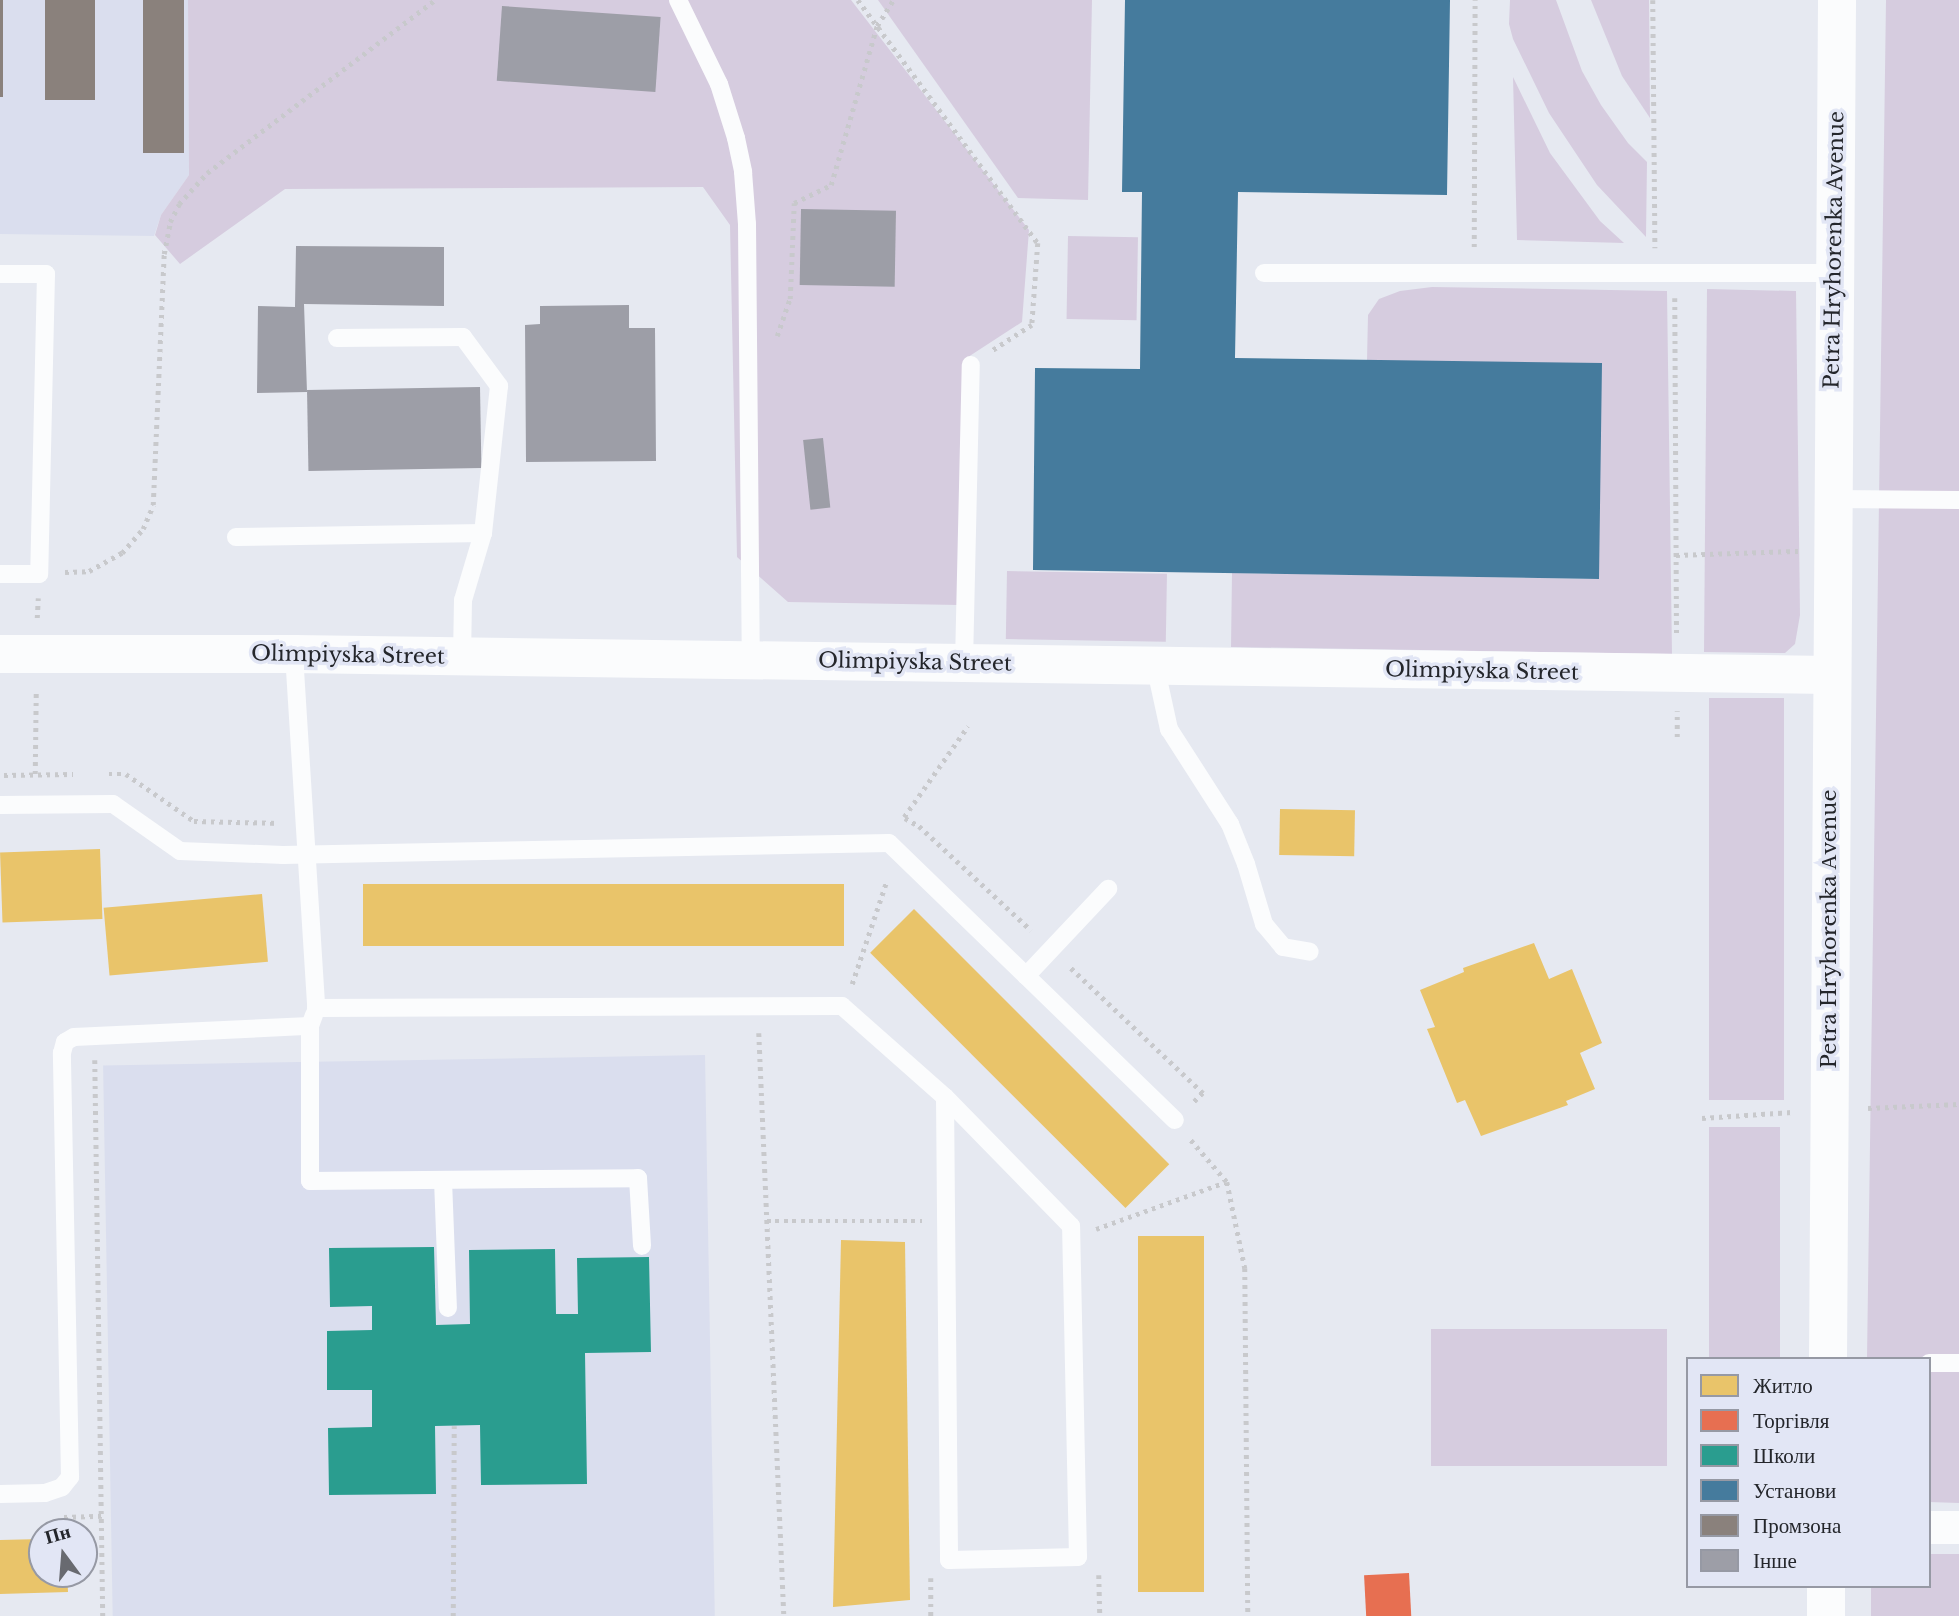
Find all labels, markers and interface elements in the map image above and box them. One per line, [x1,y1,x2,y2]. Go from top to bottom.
street label: Petra Hryhorenka Avenue [1819,110,1849,390]
street label: Olimpiyska Street [251,641,445,669]
street label: Olimpiyska Street [818,648,1012,676]
street label: Olimpiyska Street [1385,657,1579,685]
street label: Petra Hryhorenka Аvenue [1816,789,1842,1069]
legend [1686,1357,1931,1588]
text: Житло [1753,1373,1813,1399]
text: Торгівля [1753,1408,1829,1434]
text: Школи [1753,1443,1815,1469]
text: Установи [1753,1478,1836,1504]
text: Промзона [1753,1513,1841,1539]
north arrow [28,1518,98,1588]
text: Пн [42,1520,73,1549]
text: Інше [1753,1548,1797,1574]

